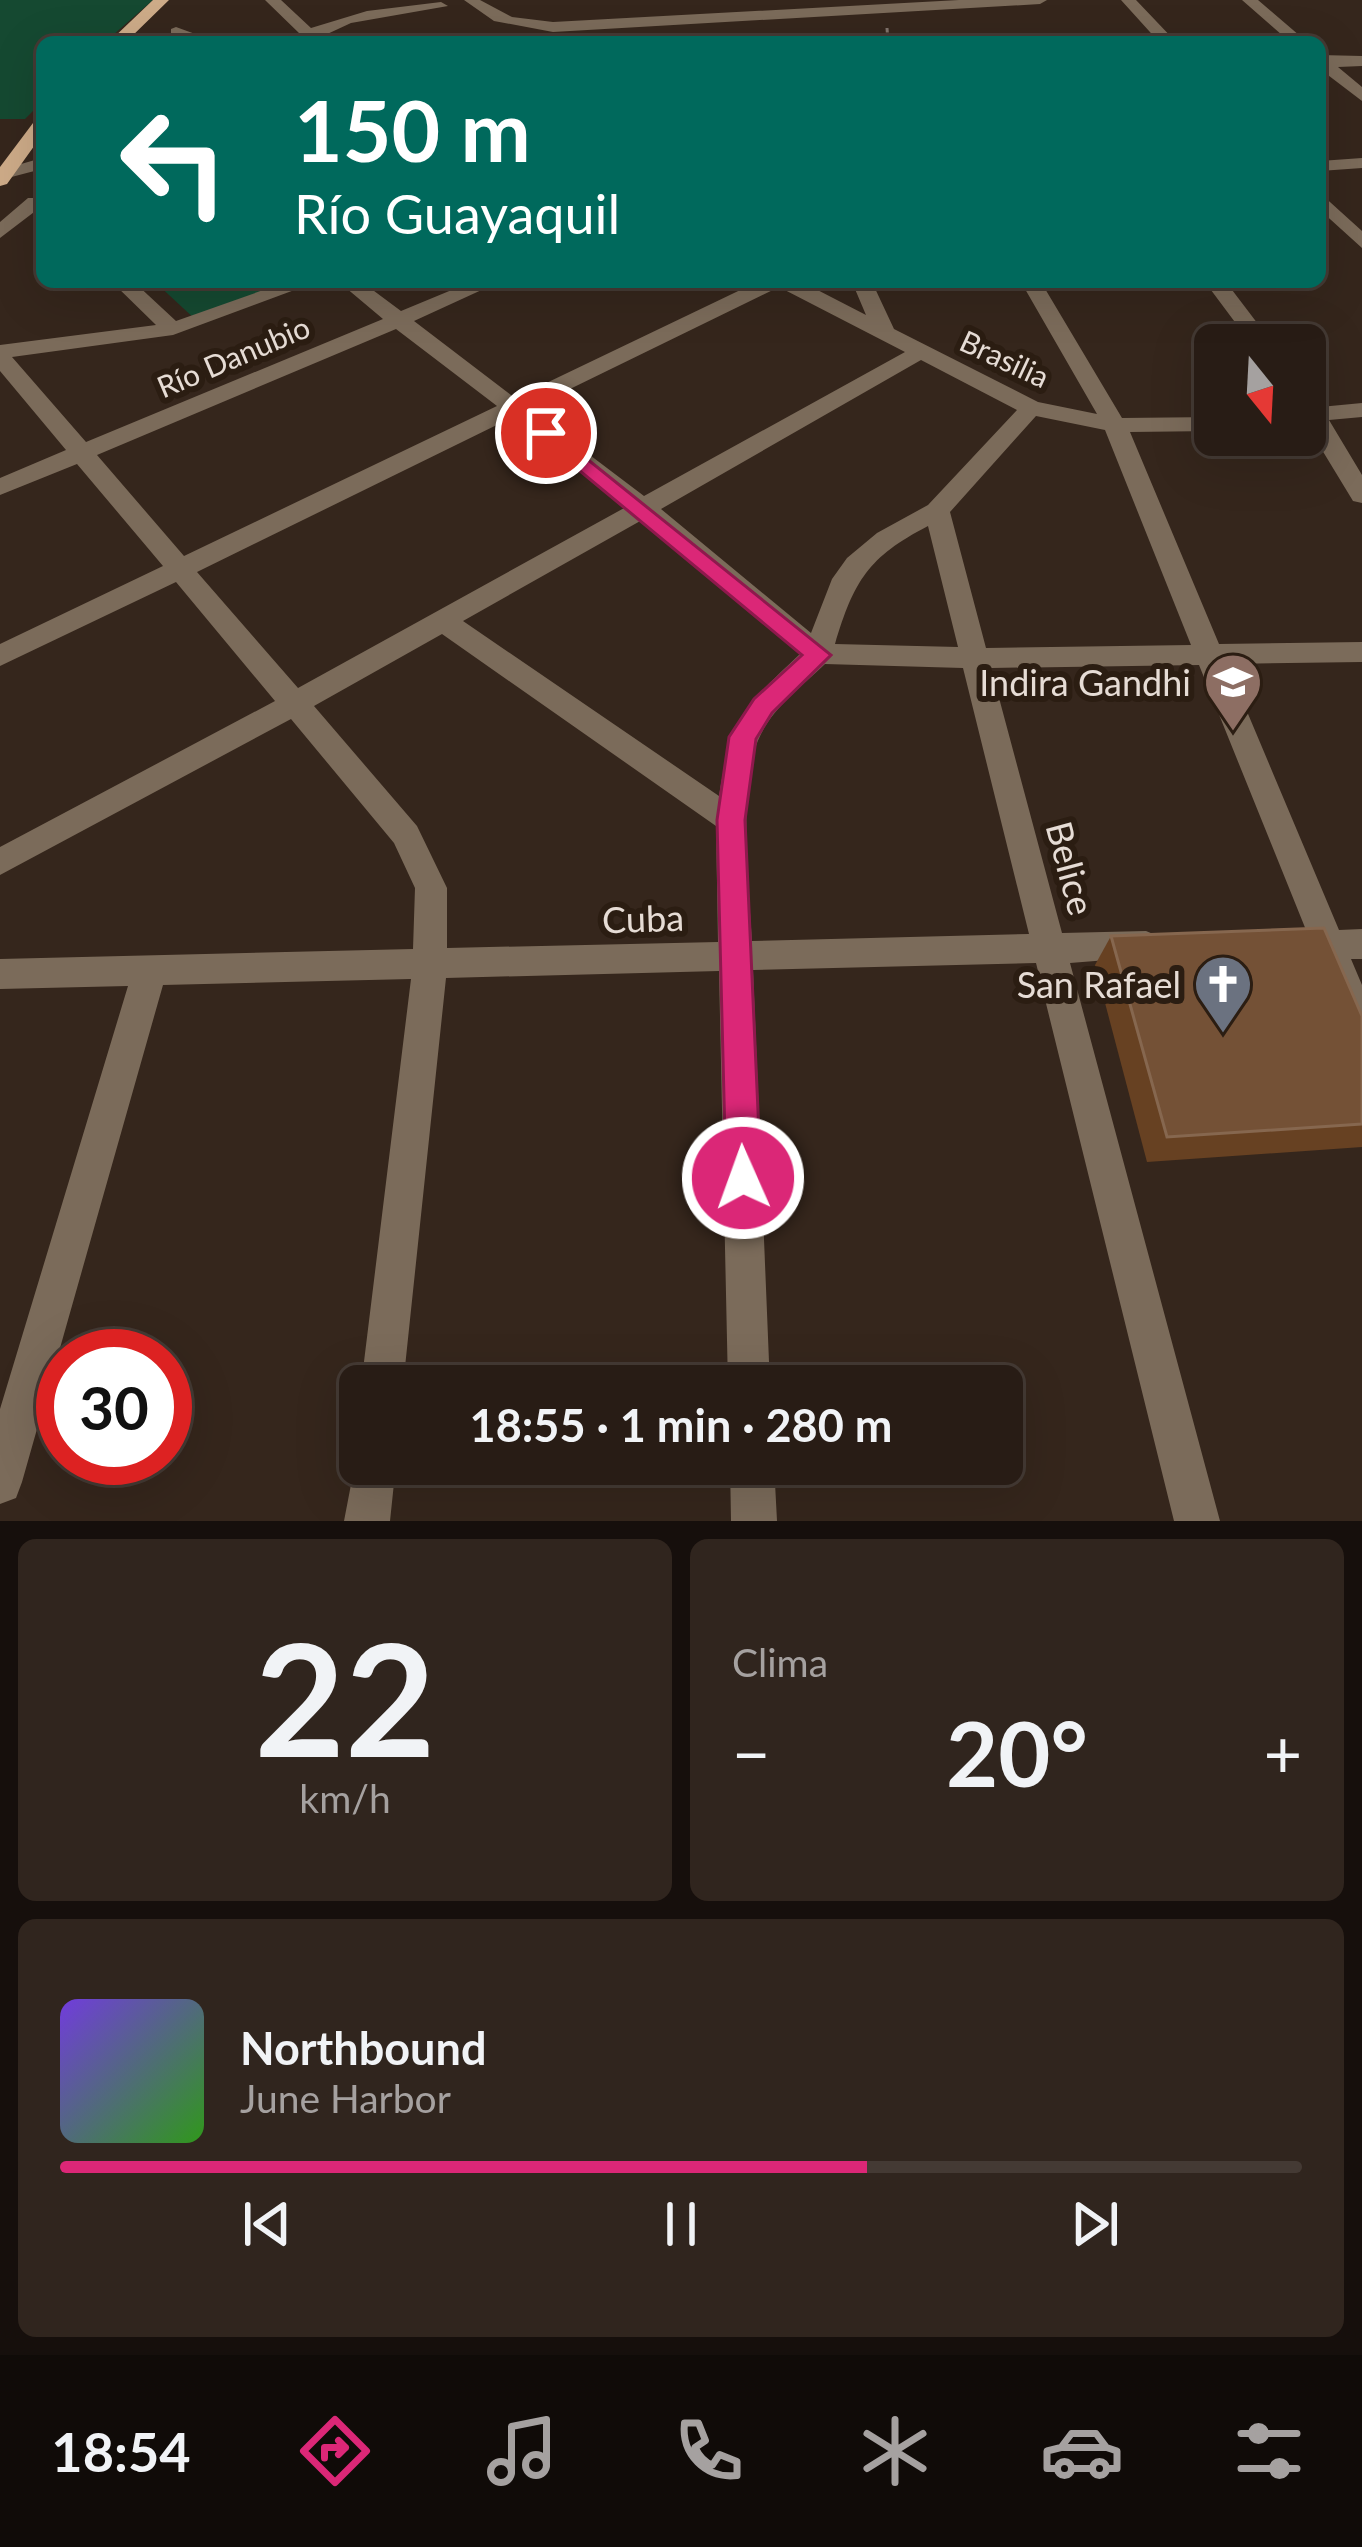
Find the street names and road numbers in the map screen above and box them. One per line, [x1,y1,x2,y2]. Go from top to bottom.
street label: Río Danubio [151,308,315,404]
street label: Brasilia [955,322,1055,394]
street label: Belice [1037,816,1105,920]
street label: Cuba [601,895,685,941]

